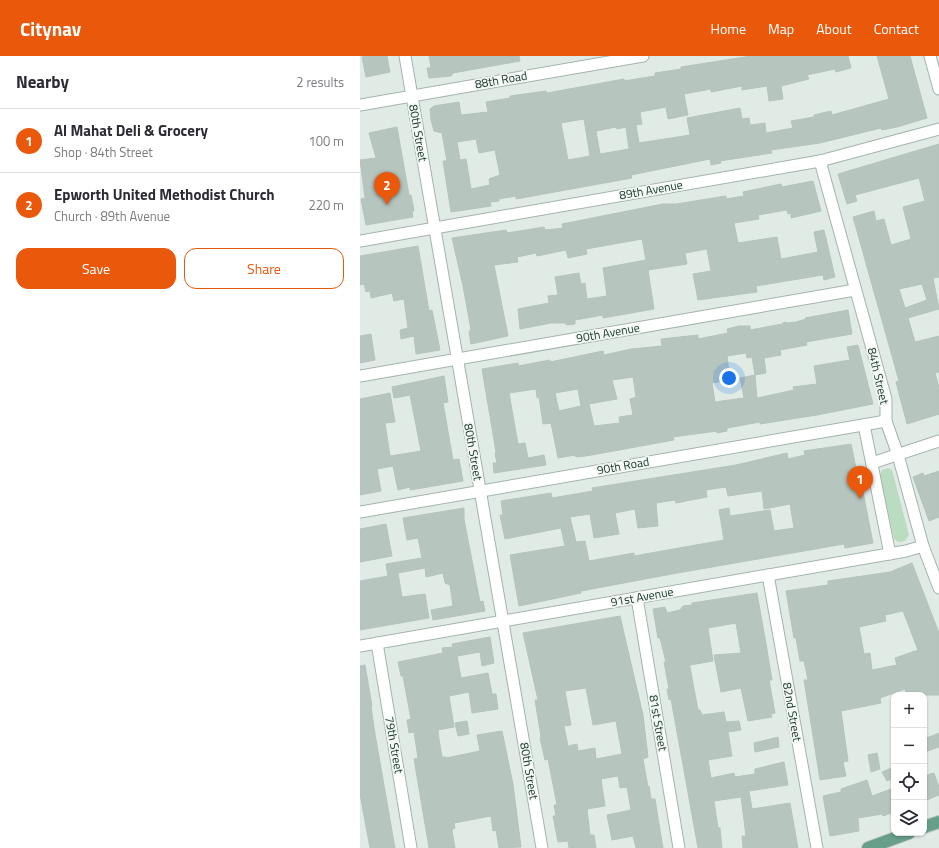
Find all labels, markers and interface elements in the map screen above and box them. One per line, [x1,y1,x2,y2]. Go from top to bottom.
text: Citynav [20,14,81,43]
text: Home [711,18,746,39]
text: Map [768,18,794,39]
text: About [816,18,852,39]
text: Contact [874,18,919,39]
street label: 88th Road [473,66,529,93]
text: Nearby [16,69,69,95]
text: 2 results [296,72,344,92]
street label: 80th Street [404,103,433,164]
text: Al Mahat Deli & Grocery [54,119,208,142]
text: 1 [25,131,33,151]
text: 100 m [308,131,344,151]
text: Shop · 84th Street [54,142,153,162]
pin: 2 [374,172,400,205]
street label: 89th Avenue [618,175,684,204]
text: Epworth United Methodist Church [54,183,275,206]
text: 2 [25,195,33,215]
text: 220 m [308,195,344,215]
text: Church · 89th Avenue [54,206,170,226]
button: Save [16,248,176,289]
button: Share [184,248,344,289]
street label: 90th Avenue [575,318,641,347]
street label: 84th Street [863,346,894,407]
your location [719,368,739,388]
street label: 80th Street [459,422,488,483]
street label: 90th Road [595,452,651,479]
pin: 1 [847,466,873,499]
street label: 91st Avenue [609,582,675,611]
street label: 82nd Street [778,681,807,744]
map controls [891,692,927,836]
button: + [891,692,927,728]
street label: 81st Street [644,693,673,753]
street label: 79th Street [380,715,409,776]
button: − [891,728,927,764]
street label: 80th Street [515,741,544,802]
button: locate [891,764,927,800]
button: layers [891,800,927,836]

